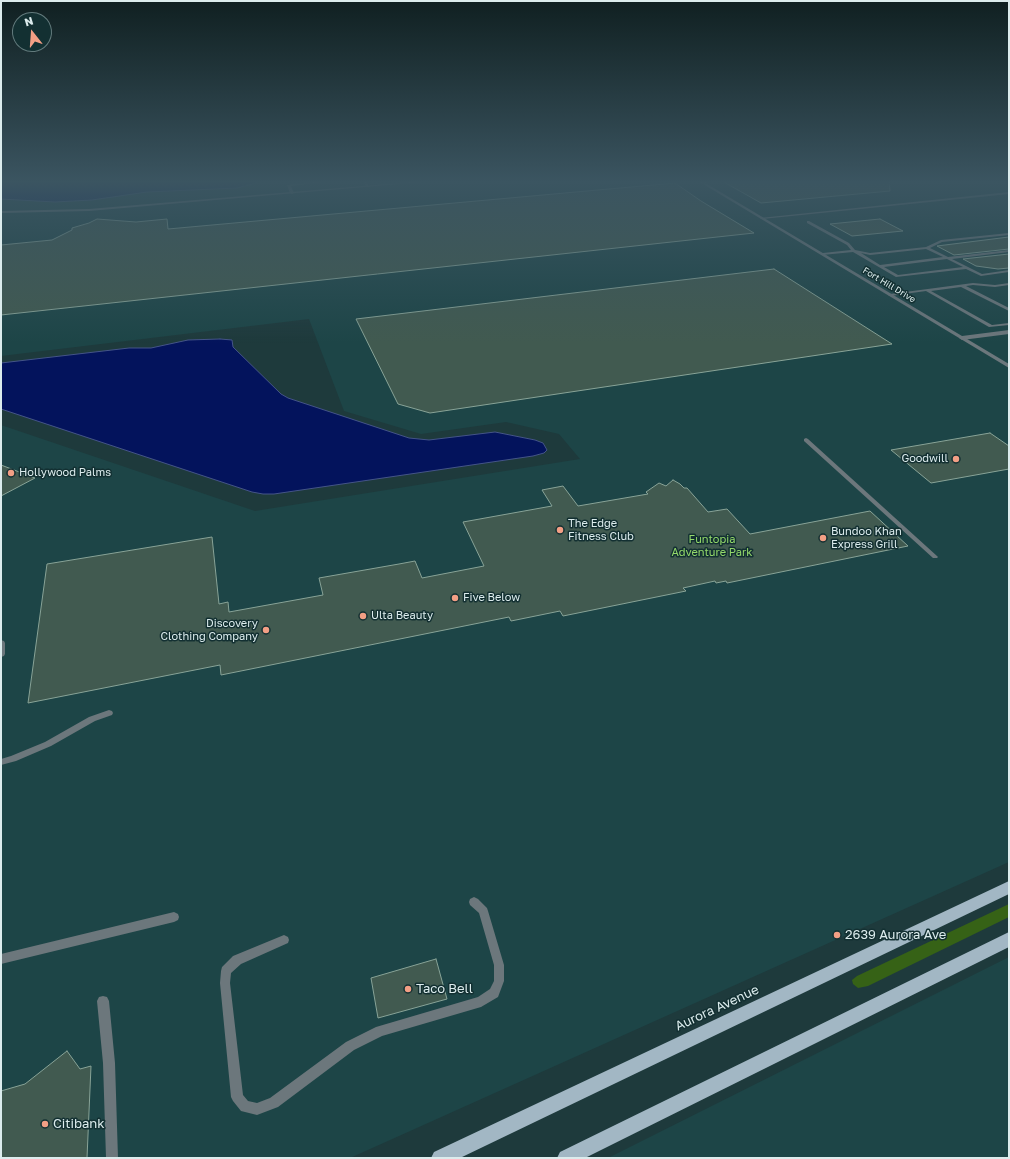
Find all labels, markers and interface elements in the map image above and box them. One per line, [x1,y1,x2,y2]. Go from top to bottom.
north arrow [12,12,52,52]
text: N [23,14,35,28]
street label: Fort Hill Drive [861,265,917,305]
place label: Goodwill [901,452,948,466]
marker: Goodwill [951,454,961,464]
place label: Hollywood Palms [19,466,111,480]
marker: Hollywood Palms [6,468,16,478]
place label: The Edge Fitness Club [568,517,634,543]
marker: The Edge Fitness Club [555,525,565,535]
place label: Bundoo Khan Express Grill [831,525,902,551]
park label: Funtopia Adventure Park [671,533,753,559]
marker: Bundoo Khan Express Grill [818,533,828,543]
place label: Five Below [463,591,520,605]
marker: Five Below [450,593,460,603]
place label: Ulta Beauty [371,609,433,623]
marker: Ulta Beauty [358,611,368,621]
place label: Discovery Clothing Company [161,617,258,643]
marker: Discovery Clothing Company [261,625,271,635]
place label: 2639 Aurora Ave [845,927,946,943]
marker: 2639 Aurora Ave [832,930,842,940]
place label: Taco Bell [416,981,473,997]
street label: Aurora Avenue [673,982,761,1034]
marker: Taco Bell [403,984,413,994]
place label: Citibank [53,1116,105,1132]
marker: Citibank [40,1119,50,1129]

